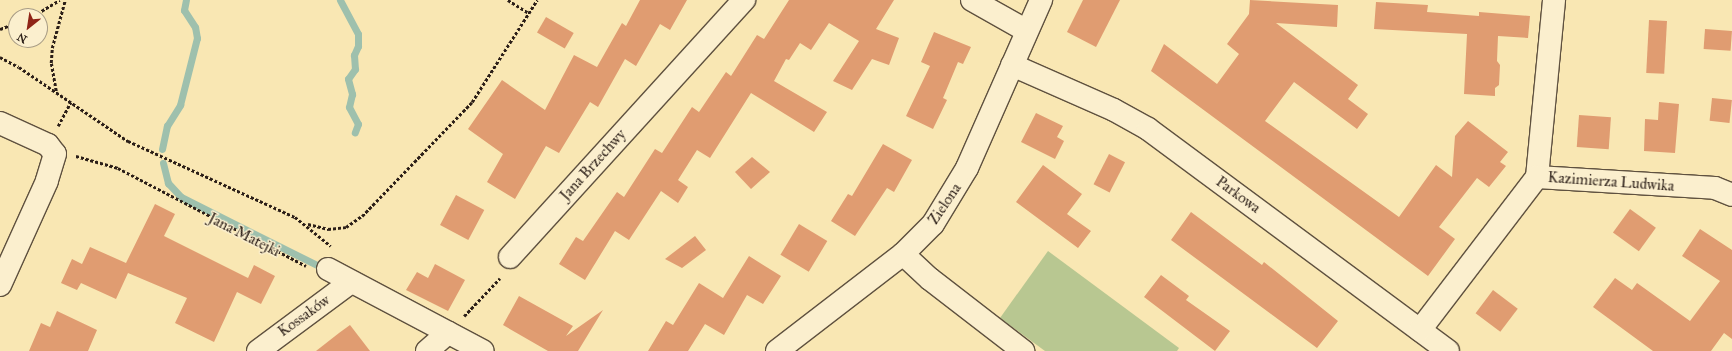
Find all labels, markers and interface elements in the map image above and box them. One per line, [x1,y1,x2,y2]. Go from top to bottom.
north arrow [8,8,48,48]
text: N [15,30,30,46]
street label: Jana Brzechwy [556,126,630,204]
street label: Kazimierza Ludwika [1547,169,1675,195]
street label: Parkowa [1212,173,1264,217]
street label: Zielona [925,180,965,228]
street label: Jana Matejki [205,209,283,261]
street label: Kossaków [275,291,333,341]

